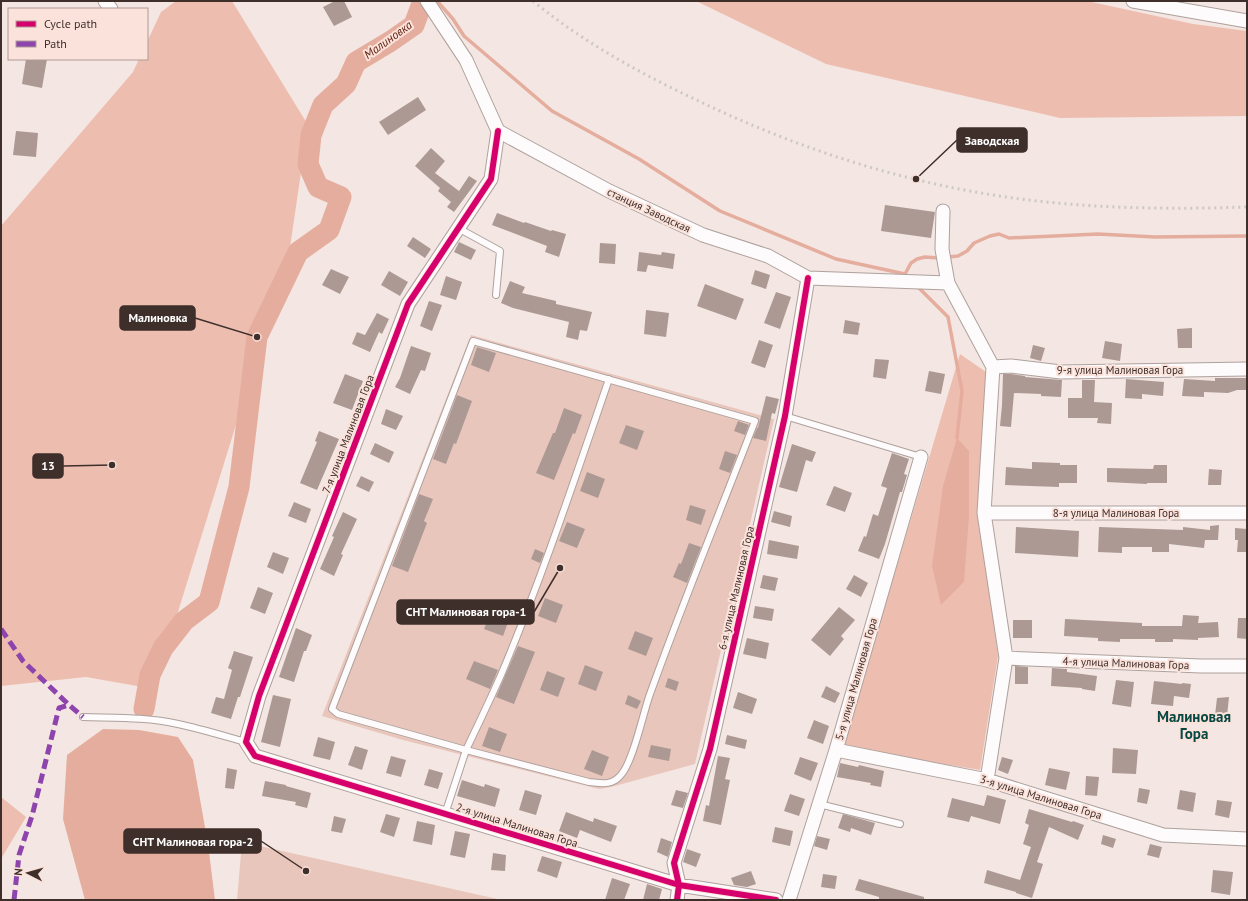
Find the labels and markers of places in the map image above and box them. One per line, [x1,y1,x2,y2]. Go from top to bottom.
callout: Заводская [957,128,1027,152]
callout: Малиновка [120,306,195,330]
callout: 13 [33,454,63,478]
callout: СНТ Малиновая гора-1 [397,600,534,624]
callout: СНТ Малиновая гора-2 [124,829,261,853]

